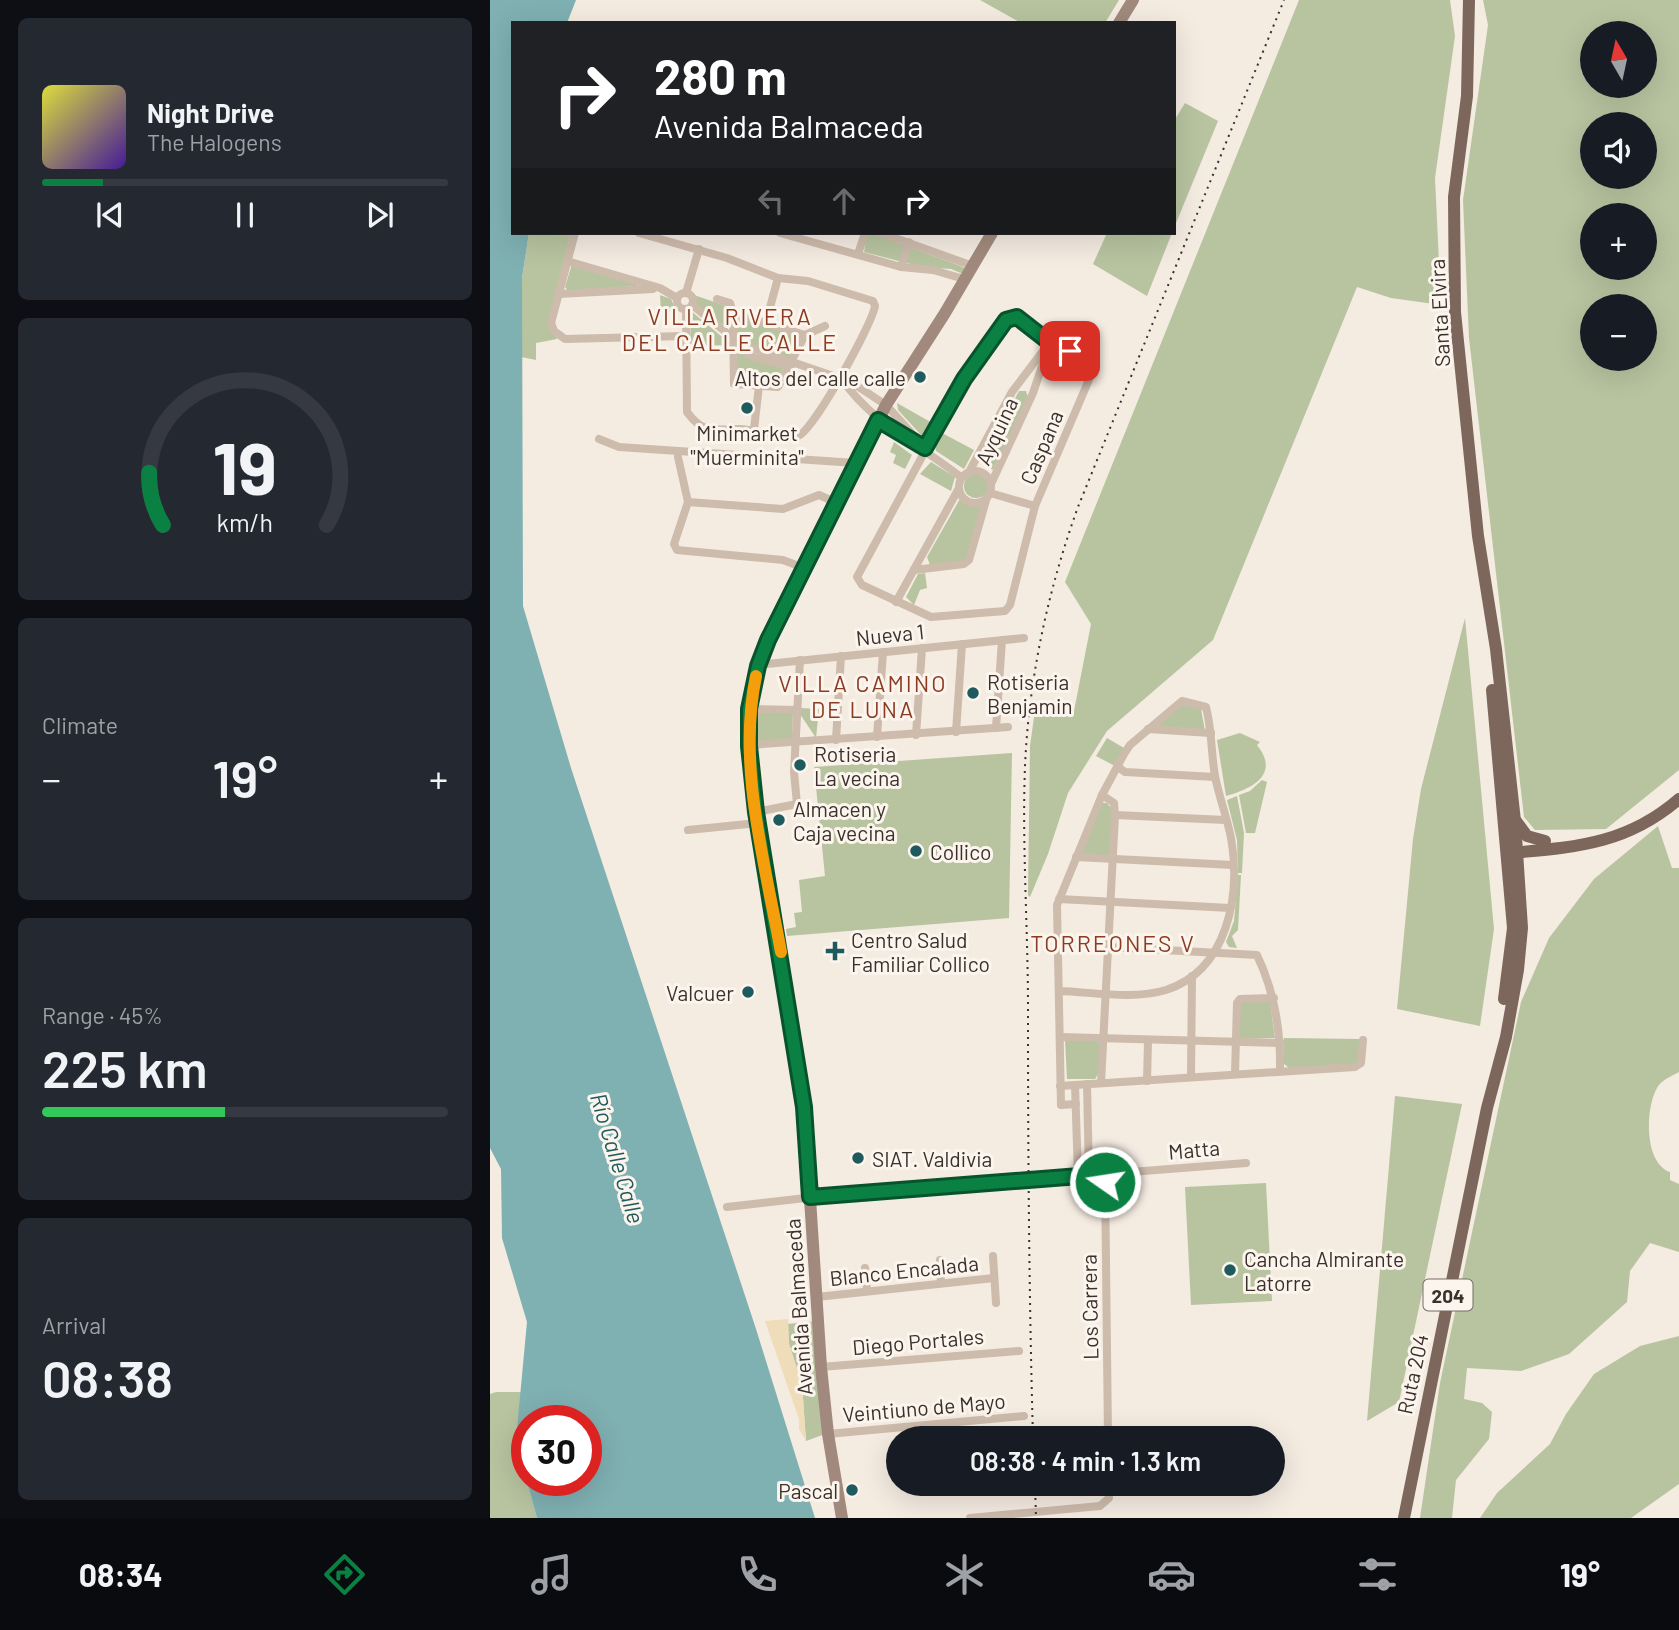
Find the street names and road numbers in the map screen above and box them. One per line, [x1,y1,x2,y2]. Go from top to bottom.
street label: Santa Elvira [1424,258,1454,368]
street label: Ayquina [970,393,1022,469]
street label: Caspana [1014,406,1068,488]
street label: Nueva 1 [855,618,925,650]
street label: Matta [1167,1134,1221,1164]
street label: Avenida Balmaceda [779,1218,817,1396]
street label: Blanco Encalada [828,1250,980,1290]
street label: Los Carrera [1076,1254,1102,1360]
road number: 204 [1424,1280,1472,1310]
street label: Diego Portales [851,1323,985,1359]
street label: Ruta 204 [1391,1332,1433,1416]
street label: Veintiuno de Mayo [841,1387,1007,1427]

